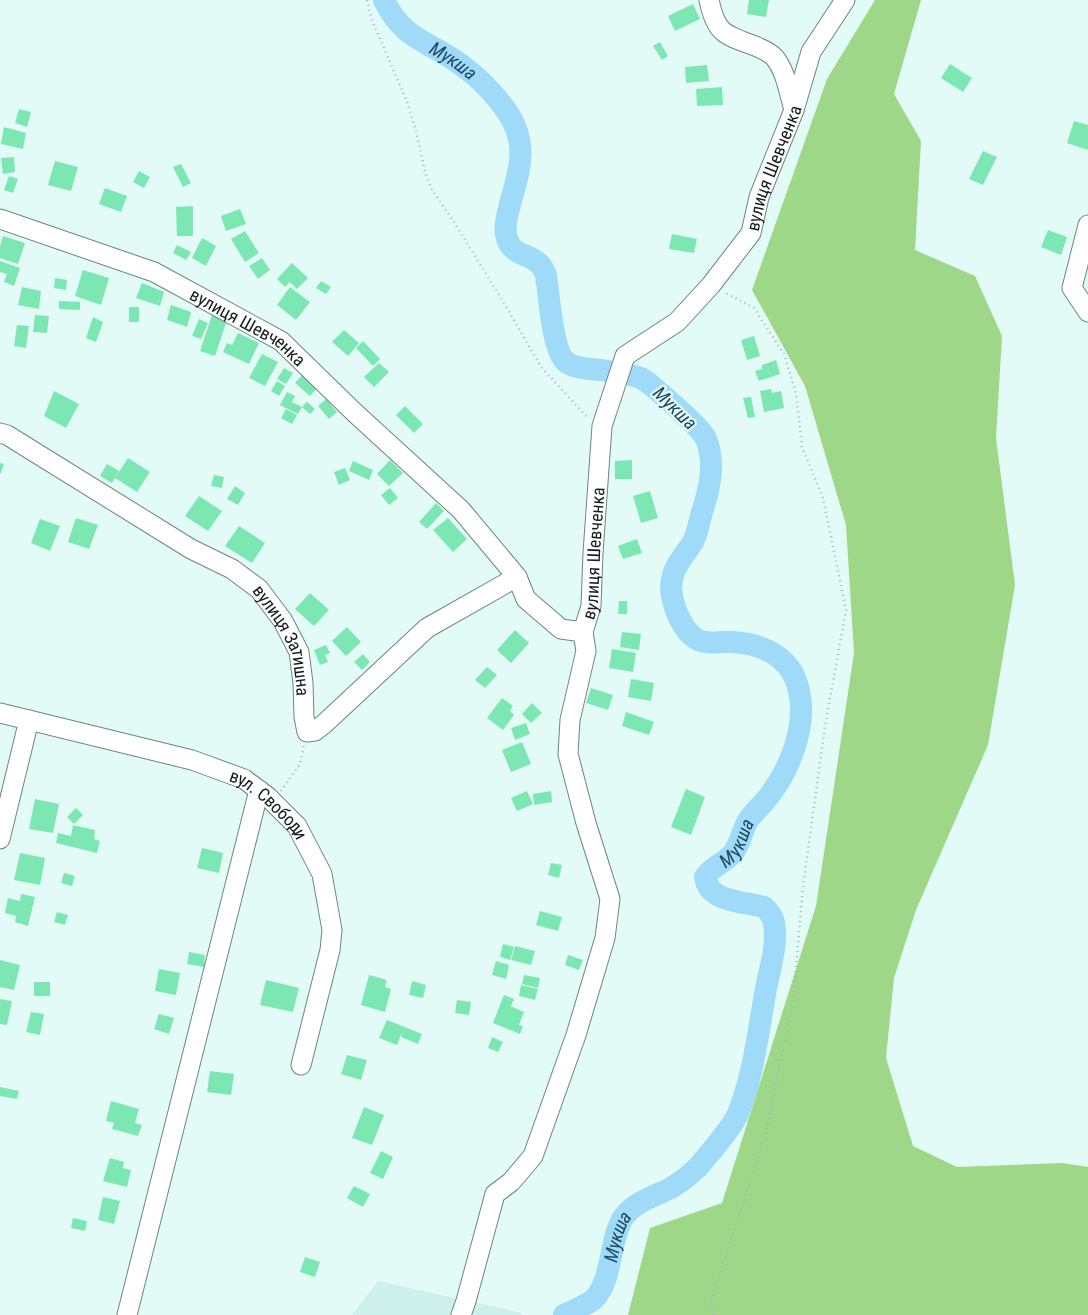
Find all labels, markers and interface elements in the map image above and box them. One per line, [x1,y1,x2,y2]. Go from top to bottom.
water label: Мукша [426,36,482,84]
street label: вулиця Шевченка [741,103,805,233]
street label: вулиця Шевченка [187,283,310,370]
water label: Мукша [648,382,702,434]
street label: вулиця Шевченка [577,486,608,622]
street label: вулиця Затишна [249,580,314,696]
street label: вул. Свободи [227,764,312,843]
water label: Мукша [714,814,759,872]
water label: Мукша [599,1206,636,1264]

